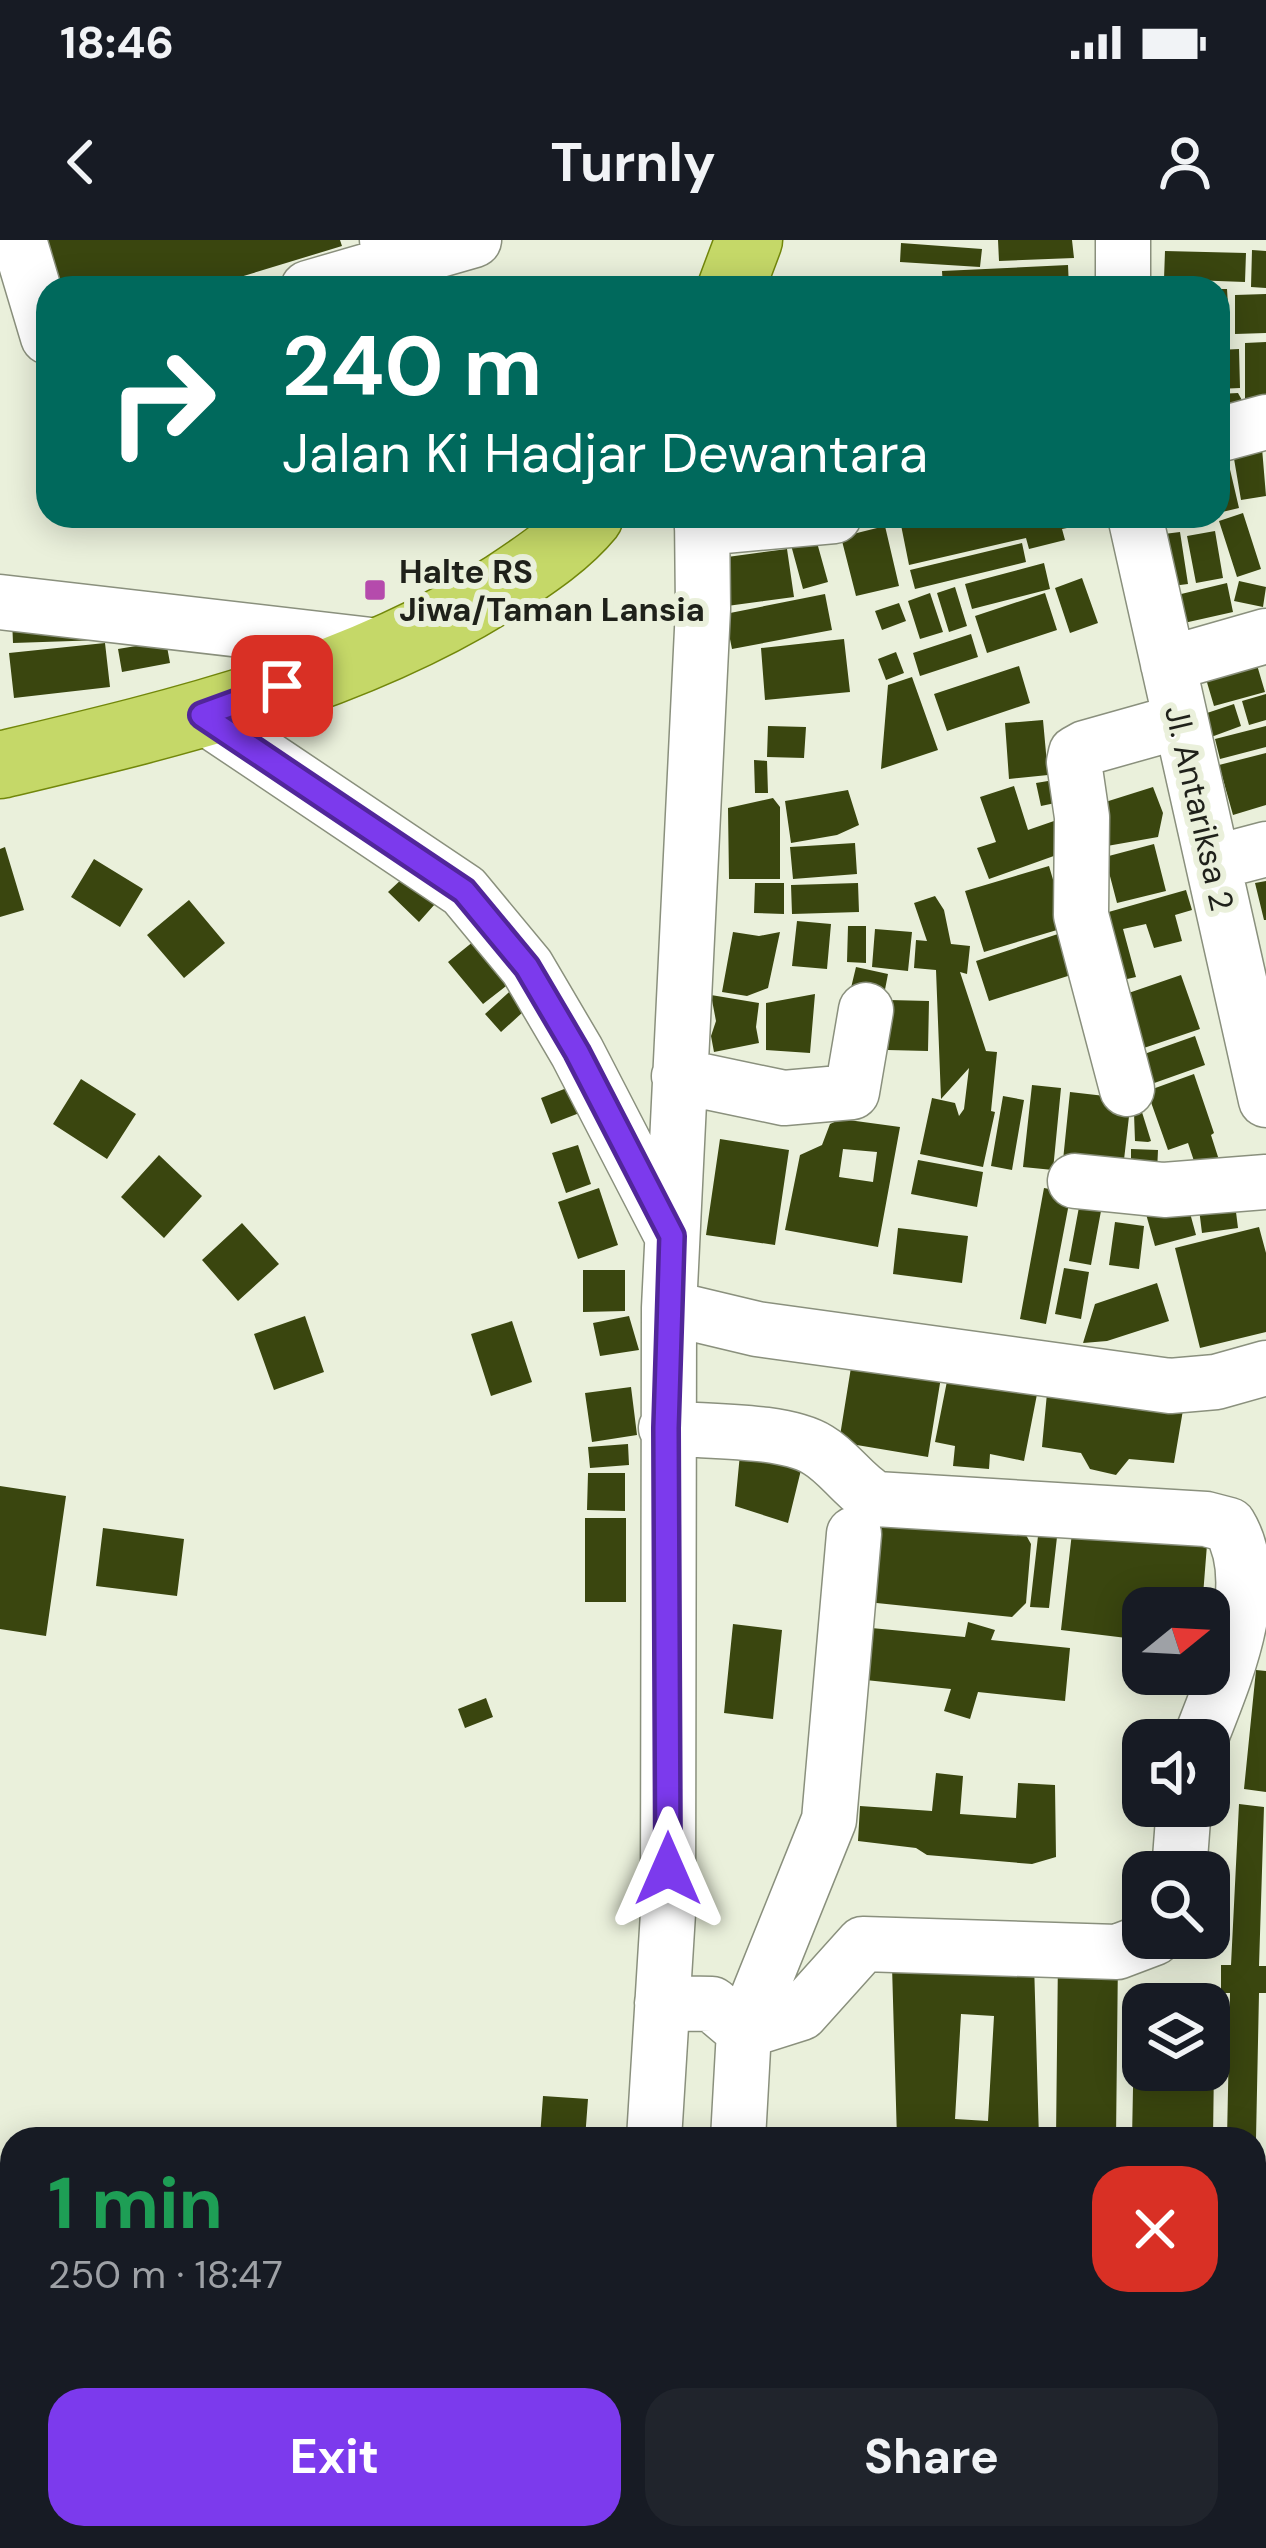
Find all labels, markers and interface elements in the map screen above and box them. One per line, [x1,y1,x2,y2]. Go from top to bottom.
text: 18:46 [60,13,174,72]
text: Turnly [550,127,716,198]
icon: back [48,129,114,195]
icon: person [1152,129,1218,195]
text: 240 m [282,312,542,421]
icon: right [84,324,240,480]
text: Jalan Ki Hadjar Dewantara [282,418,928,489]
place label: Halte RS Jiwa/Taman Lansia [399,550,705,631]
marker: Halte RS Jiwa/Taman Lansia [362,577,388,603]
pin [231,635,333,737]
icon: arrive [249,653,315,719]
street label: Jl. Antariksa 2 [1155,701,1244,915]
north arrow [1122,1587,1230,1695]
map controls [1122,1587,1230,2091]
button: sound [1122,1719,1230,1827]
position arrow [605,1806,731,1932]
button: search [1122,1851,1230,1959]
button: layers [1122,1983,1230,2091]
text: 1 min [48,2157,223,2250]
button: close [1092,2166,1218,2292]
text: 250 m · 18:47 [48,2249,283,2300]
button: Exit [48,2388,621,2526]
button: Share [645,2388,1218,2526]

